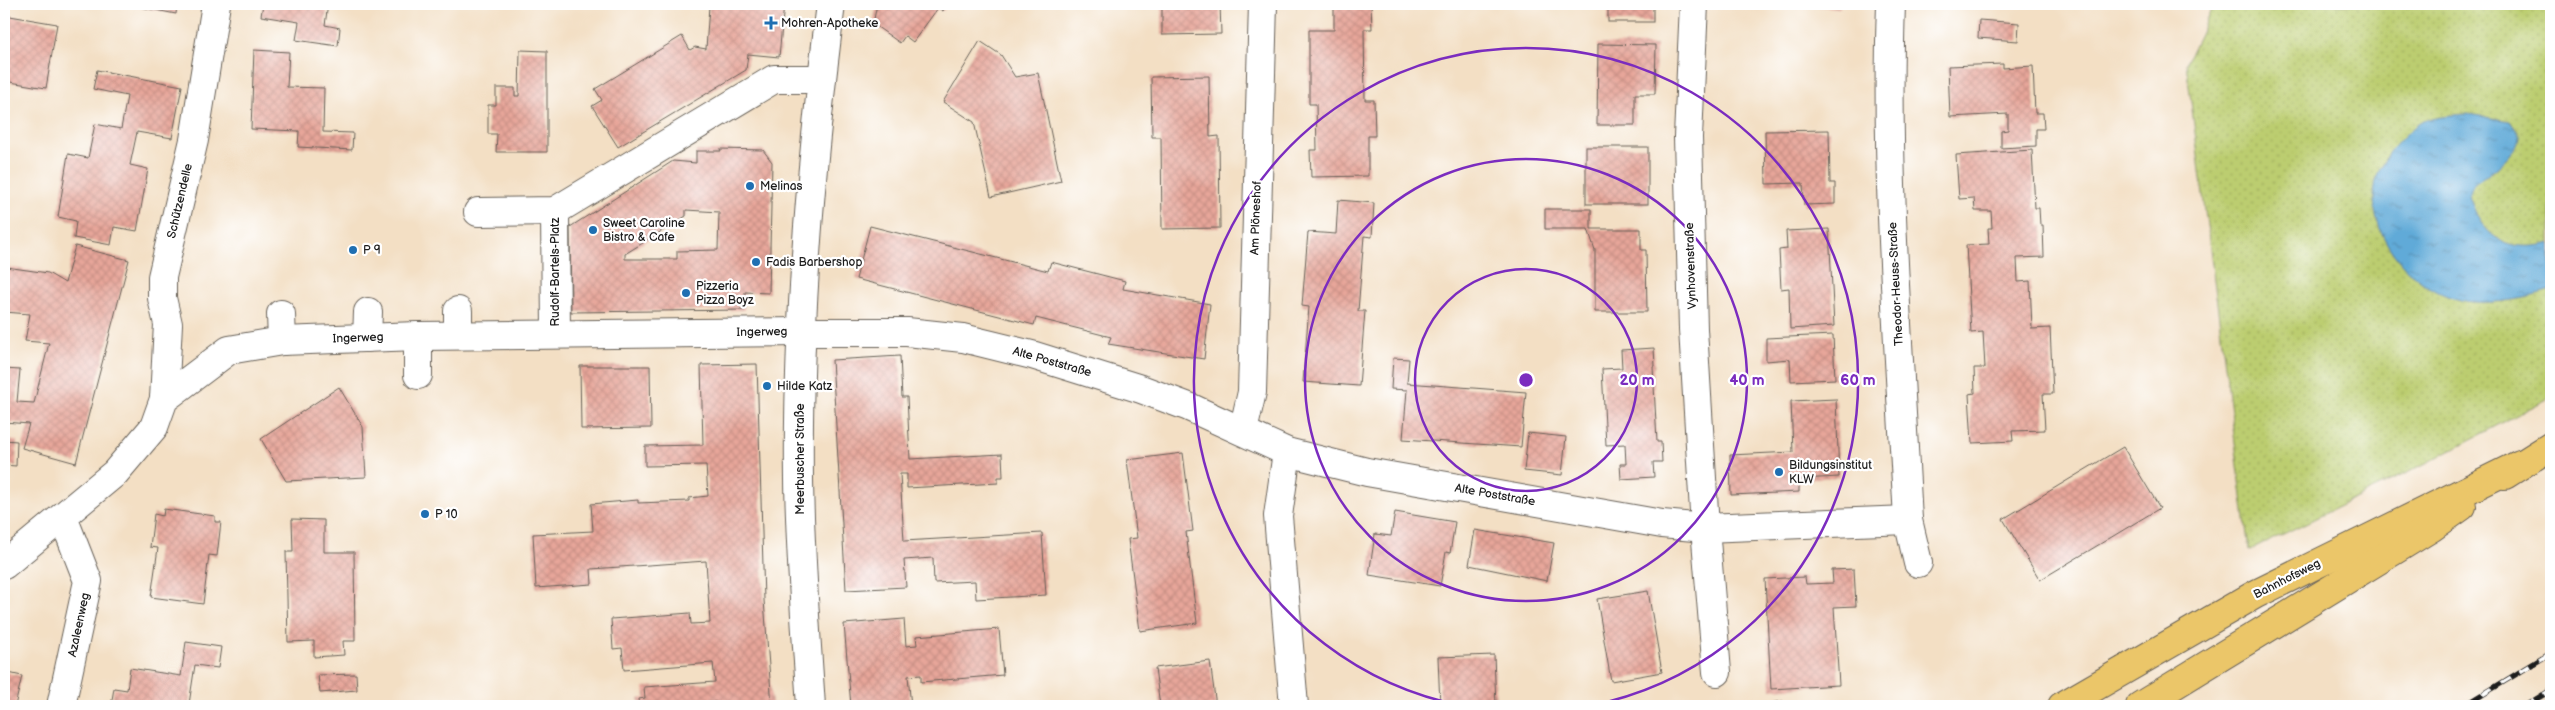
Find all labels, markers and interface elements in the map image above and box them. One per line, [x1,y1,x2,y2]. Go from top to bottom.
place label: Mohren-Apotheke [781,16,878,31]
marker: Mohren-Apotheke [765,17,777,29]
street label: Schützendelle [164,162,196,240]
place label: Melinas [760,179,803,194]
marker: Melinas [744,180,756,192]
street label: Am Plöneshof [1247,180,1265,255]
place label: Sweet Caroline Bistro & Cafe [603,216,685,245]
street label: Rudolf-Bartels-Platz [548,217,563,326]
street label: Vynhovenstraße [1682,222,1700,310]
street label: Theodor-Heuss-Straße [1885,222,1907,346]
marker: Sweet Caroline Bistro & Cafe [587,224,599,236]
place label: P 9 [363,243,381,258]
marker: P 9 [347,244,359,256]
place label: Fadis Barbershop [766,255,862,270]
marker: Fadis Barbershop [750,256,762,268]
place label: Pizzeria Pizza Boyz [696,279,754,308]
marker: Pizzeria Pizza Boyz [680,287,692,299]
street label: Ingerweg [736,324,788,340]
street label: Ingerweg [332,330,384,346]
street label: Alte Poststraße [1011,344,1093,380]
centre of rings [1517,371,1535,389]
text: 20 m [1620,371,1655,390]
text: 40 m [1729,371,1765,390]
text: 60 m [1840,371,1876,390]
place label: Hilde Katz [777,379,832,394]
marker: Hilde Katz [761,380,773,392]
street label: Meerbuscher Straße [793,403,808,515]
place label: Bildungsinstitut KLW [1789,458,1872,487]
marker: Bildungsinstitut KLW [1773,466,1785,478]
street label: Alte Poststraße [1454,481,1536,509]
place label: P 10 [435,507,458,522]
marker: P 10 [419,508,431,520]
street label: Bahnhofsweg [2251,556,2323,602]
street label: Azaleenweg [65,591,93,658]

